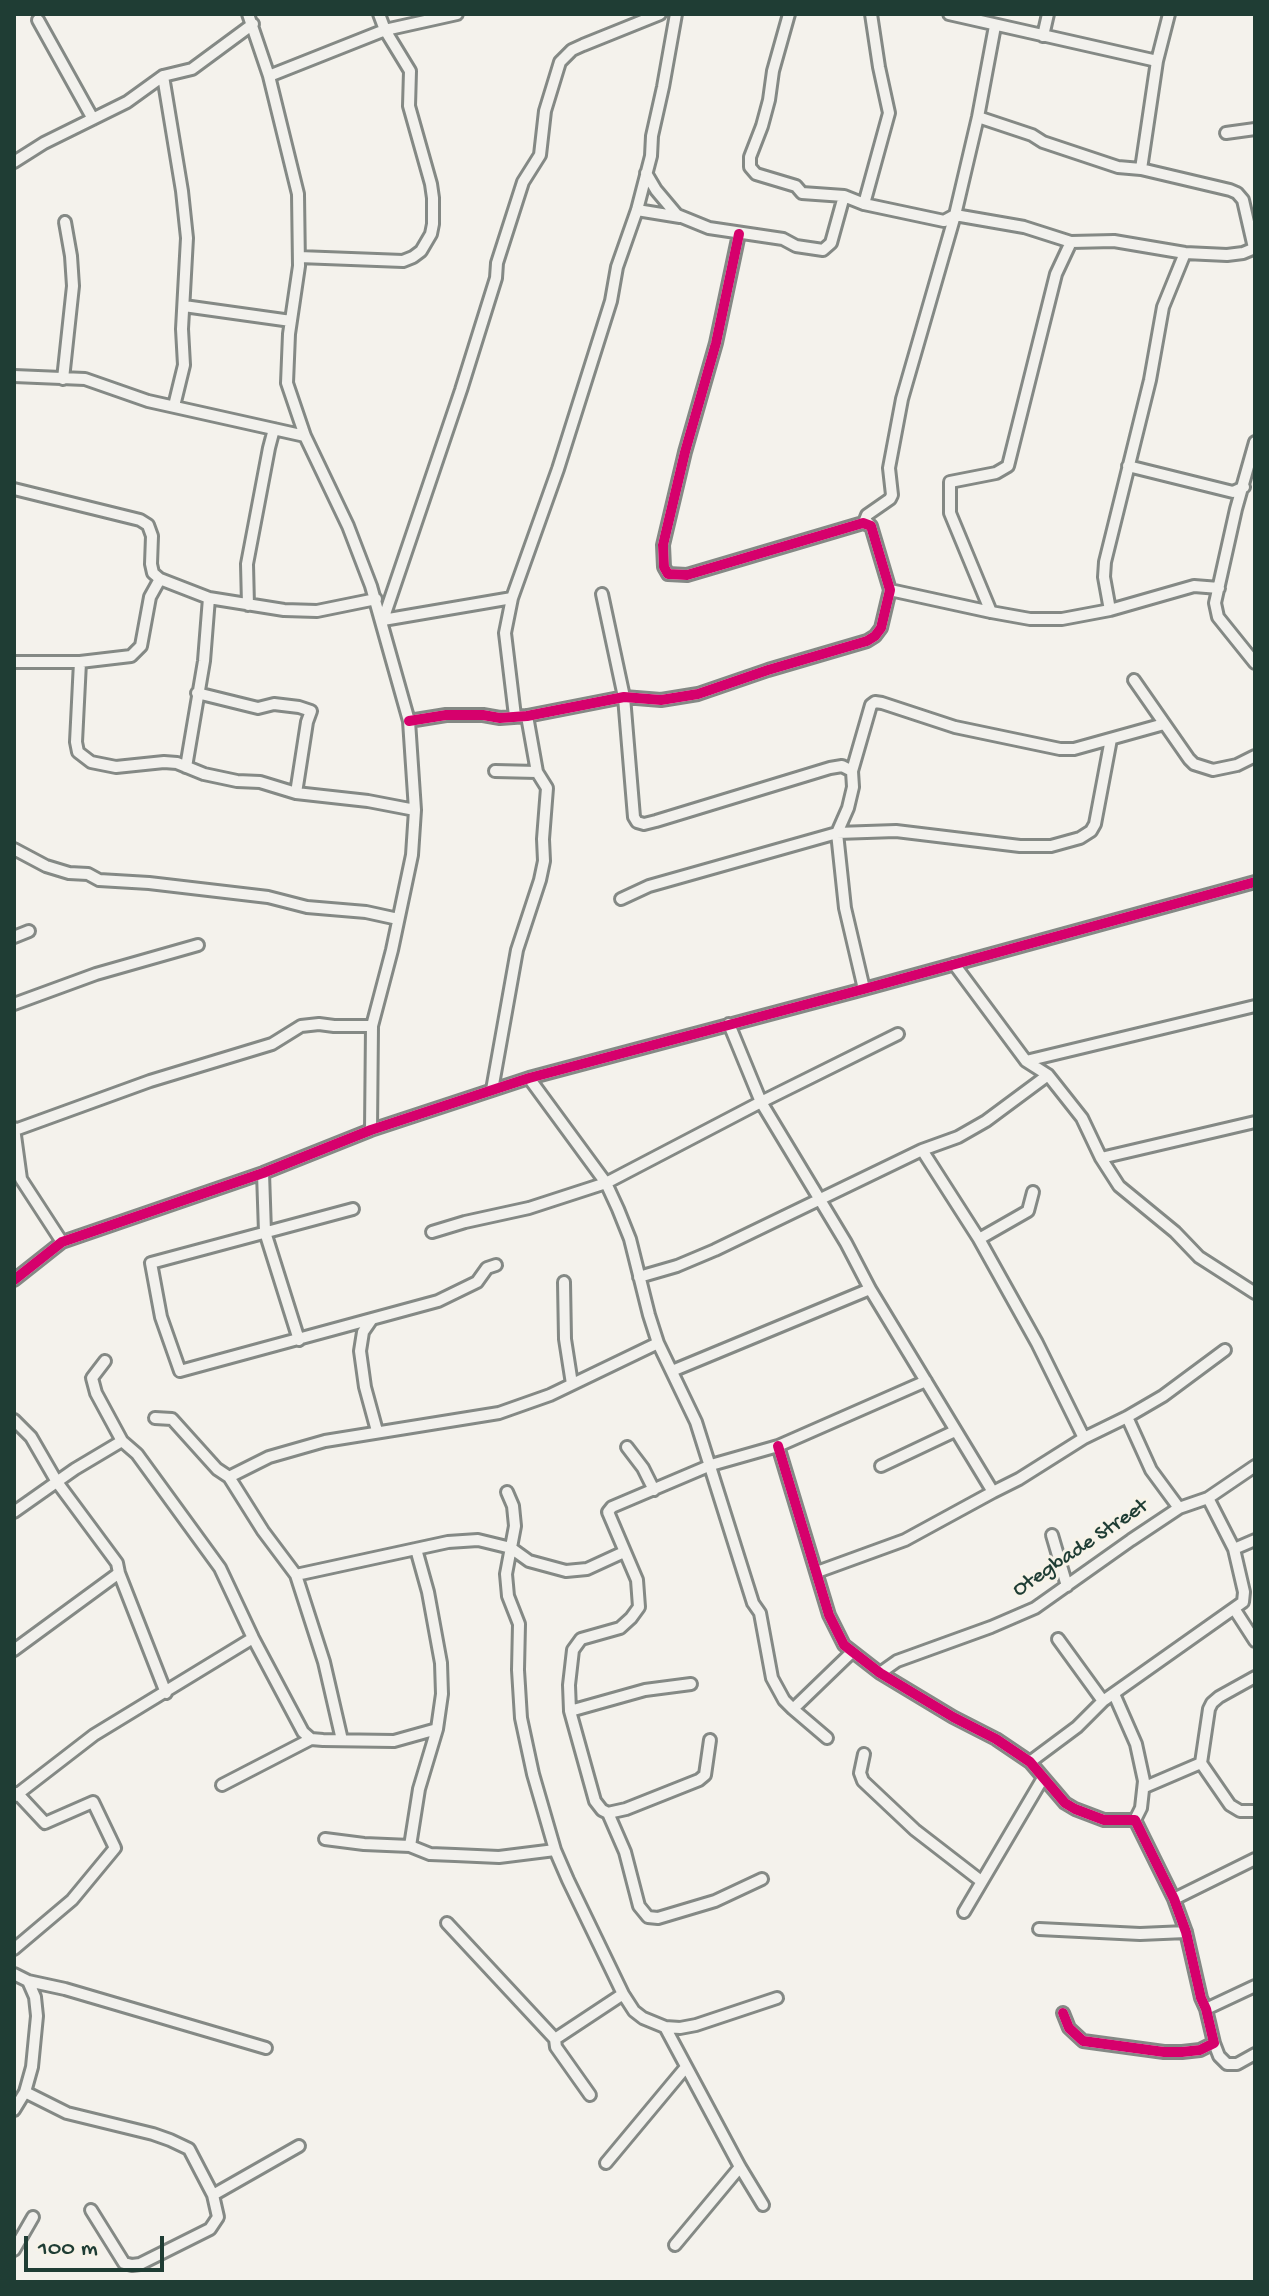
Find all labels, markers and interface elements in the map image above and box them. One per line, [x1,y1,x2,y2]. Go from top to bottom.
street label: Otegbade Street [1008,1494,1154,1604]
scale bar [28,2220,168,2270]
text: 100 m [38,2235,98,2264]

